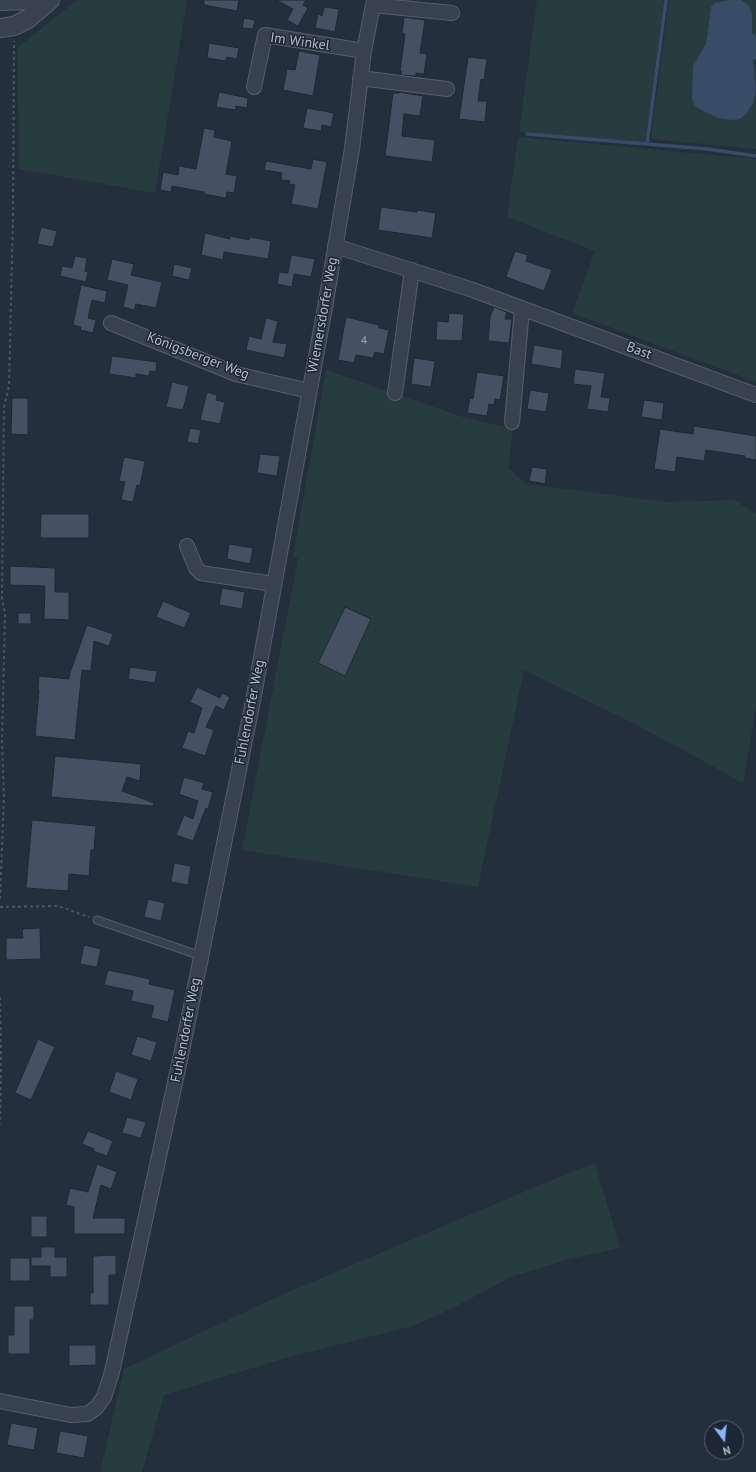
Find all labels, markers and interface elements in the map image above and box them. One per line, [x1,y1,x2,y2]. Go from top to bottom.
street label: Im Winkel [269,30,331,54]
street label: Wiemersdorfer Weg [305,256,341,374]
street label: Königsberger Weg [144,329,252,383]
house number: 4 [361,334,367,348]
street label: Bast [624,339,654,363]
street label: Fuhlendorfer Weg [232,658,268,766]
street label: Fuhlendorfer Weg [168,976,204,1084]
north arrow [704,1420,744,1460]
text: N [722,1443,732,1458]

